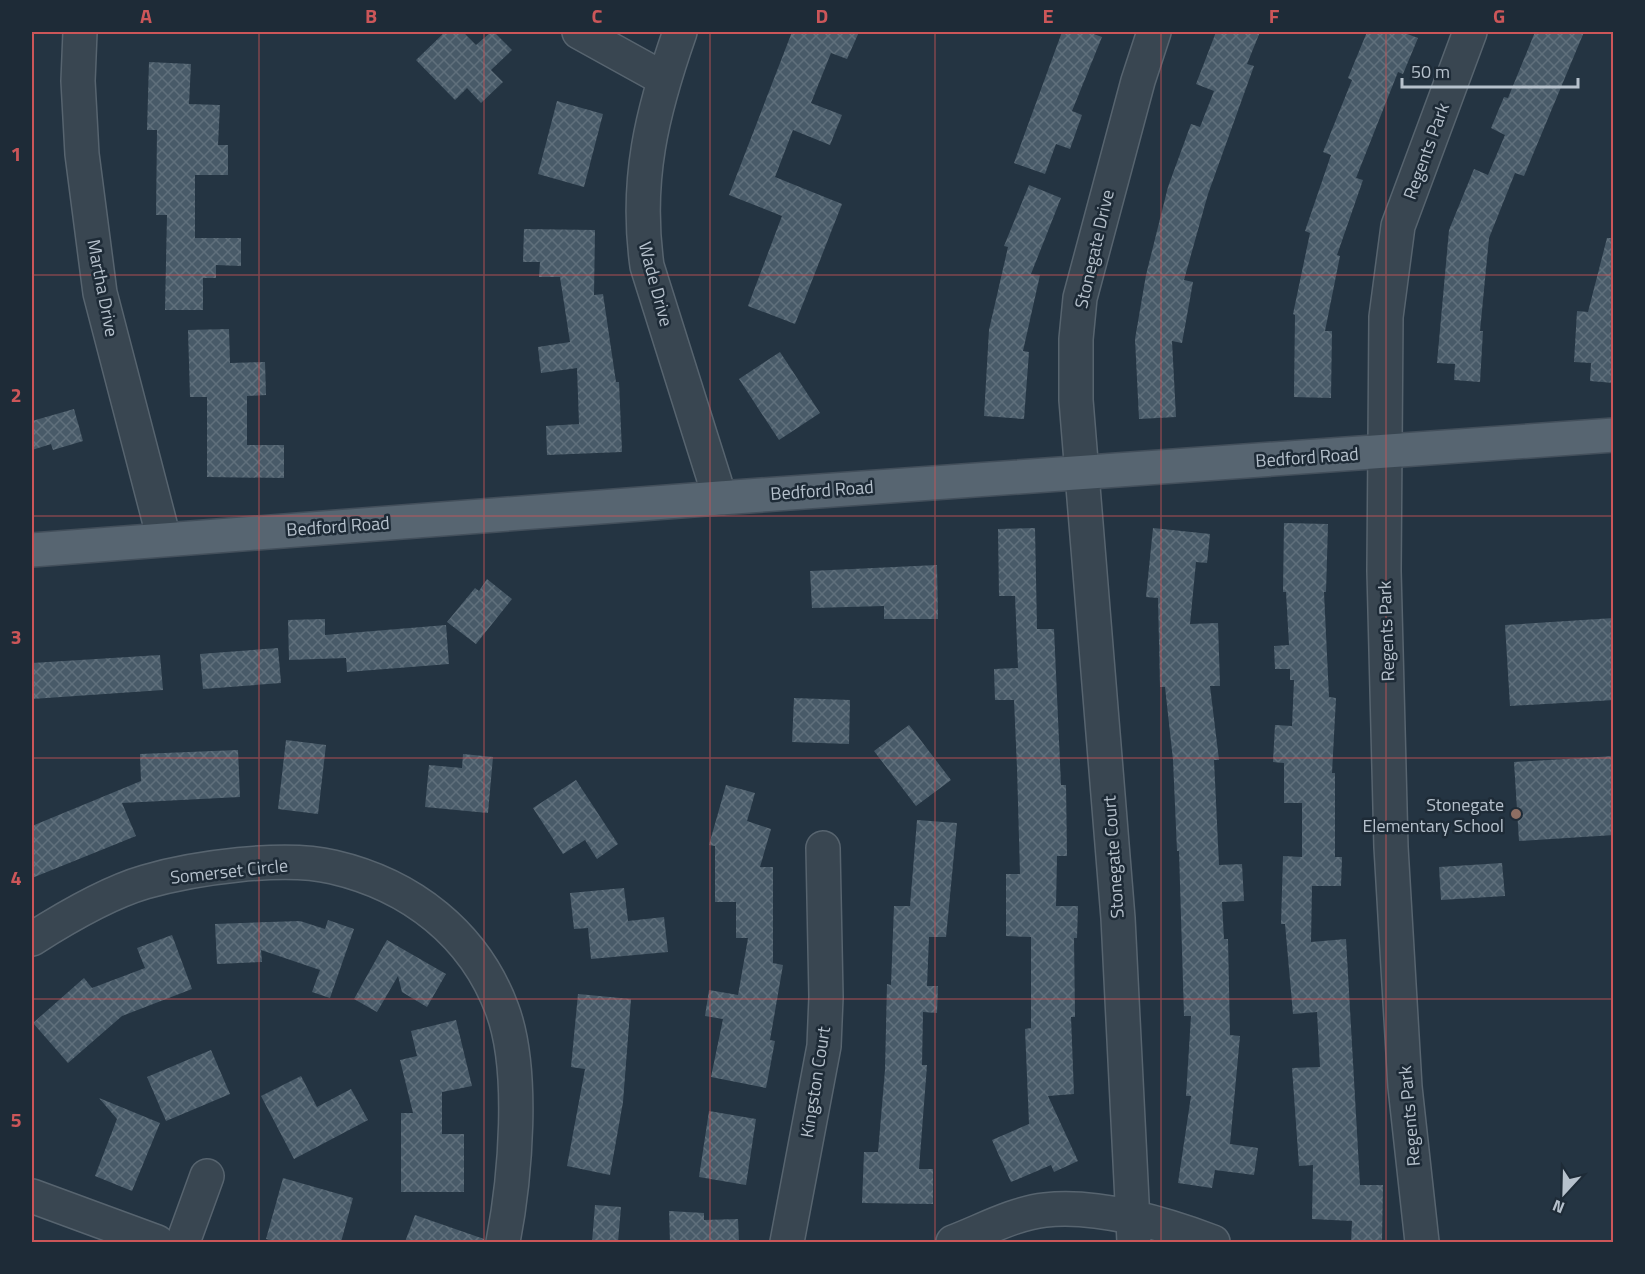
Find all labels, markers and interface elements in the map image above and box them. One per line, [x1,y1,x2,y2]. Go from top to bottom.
text: A [140,0,152,31]
text: B [365,0,377,31]
text: C [592,0,603,31]
text: D [816,0,828,31]
text: E [1042,0,1054,31]
text: F [1269,0,1280,31]
text: G [1493,0,1505,31]
scale bar [1402,51,1578,89]
text: 50 m [1411,58,1450,85]
street label: Regents Park [1396,99,1456,203]
text: 1 [10,138,22,169]
street label: Stonegate Drive [1067,187,1121,311]
street label: Martha Drive [80,237,126,339]
street label: Wade Drive [632,239,680,329]
text: 2 [10,379,22,410]
street label: Bedford Road [1254,440,1360,474]
street label: Bedford Road [769,473,875,507]
street label: Bedford Road [285,509,391,543]
street label: Regents Park [1371,580,1401,682]
text: 3 [10,621,22,652]
place label: Stonegate Elementary School [1362,791,1504,839]
street label: Stonegate Court [1095,794,1131,919]
marker: Stonegate Elementary School [1509,807,1523,821]
street label: Somerset Circle [169,851,289,891]
text: 4 [10,862,22,893]
street label: Kingston Court [793,1024,837,1139]
street label: Regents Park [1391,1064,1427,1168]
text: 5 [10,1104,22,1135]
north arrow [1534,1163,1594,1223]
text: N [1549,1194,1568,1220]

